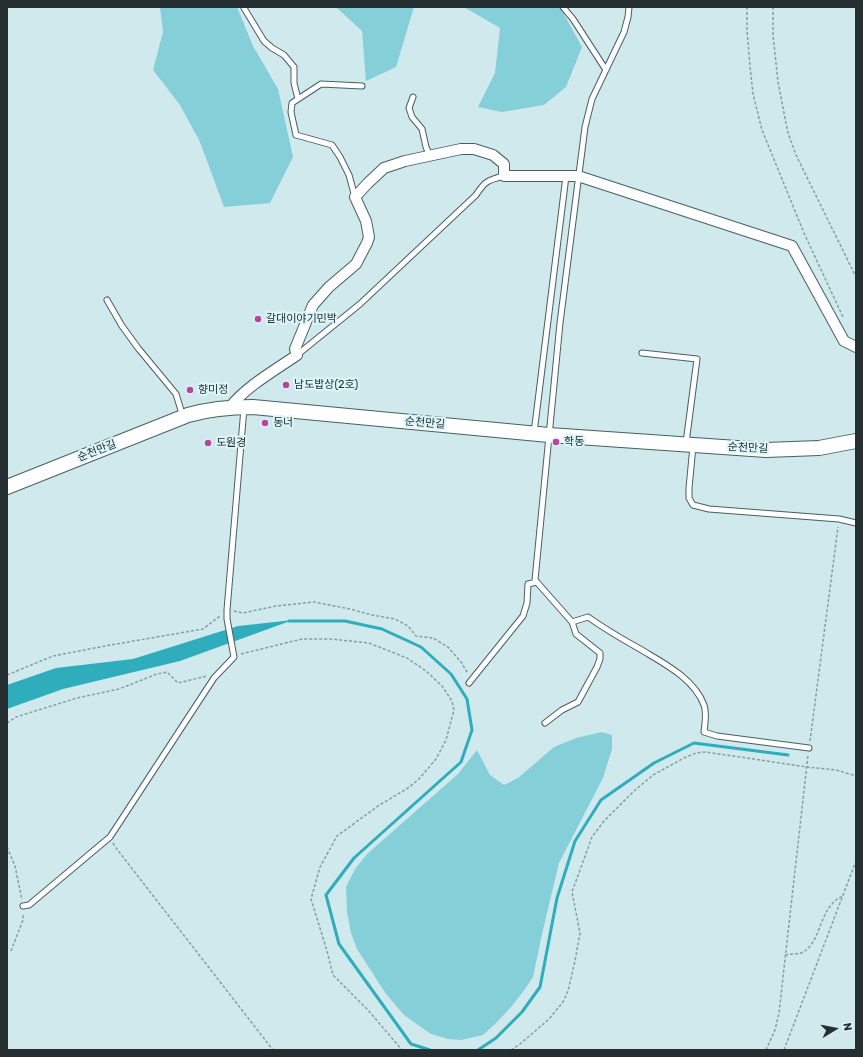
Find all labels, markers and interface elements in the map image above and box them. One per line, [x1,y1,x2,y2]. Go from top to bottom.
place label: 갈대이야기민박 [266,312,337,326]
marker: 갈대이야기민박 [253,314,263,324]
place label: 남도밥상(2호) [294,378,358,392]
marker: 남도밥상(2호) [281,380,291,390]
place label: 향미정 [198,383,228,397]
marker: 향미정 [185,385,195,395]
street label: 순천만길 [404,415,446,431]
place label: 동너 [273,416,293,430]
marker: 동너 [260,418,270,428]
place label: 학동 [564,435,584,449]
place label: 도원경 [216,436,246,450]
marker: 학동 [551,437,561,447]
street label: 순천만길 [76,438,118,464]
marker: 도원경 [203,438,213,448]
street label: 순천만길 [727,440,769,456]
north arrow [815,1009,855,1049]
text: N [840,1022,854,1032]

